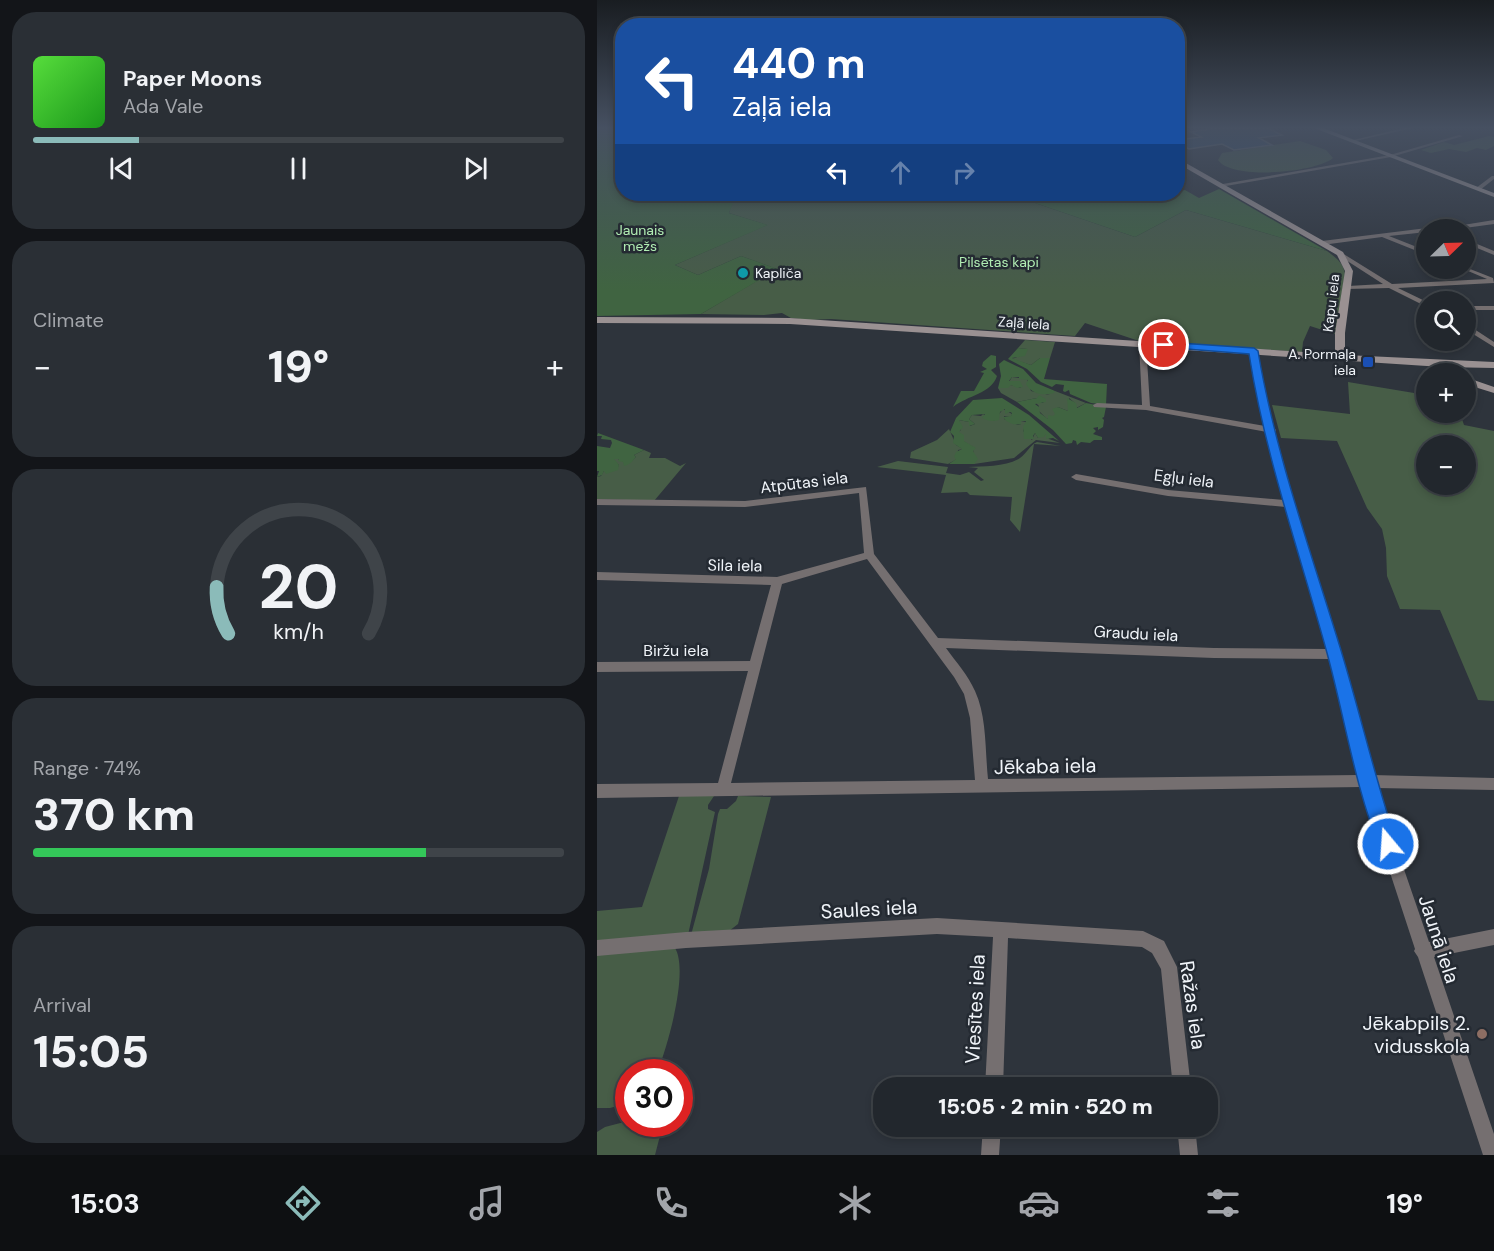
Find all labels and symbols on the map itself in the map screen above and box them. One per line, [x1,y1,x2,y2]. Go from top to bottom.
north arrow [1416,219,1476,279]
park label: Jaunais mežs [616,221,664,255]
park label: Pilsētas kapi [959,253,1039,271]
place label: Kapliča [755,264,801,282]
marker: Kapliča [736,266,750,280]
street label: Kapu iela [1319,273,1343,333]
street label: Zaļā iela [998,312,1050,334]
pin [1138,319,1189,370]
place label: A. Pormaļa iela [1288,345,1356,379]
marker: A. Pormaļa iela [1361,355,1375,369]
street label: Egļu iela [1153,464,1215,493]
street label: Atpūtas iela [759,467,849,498]
street label: Sila iela [707,555,763,576]
street label: Graudu iela [1093,621,1179,646]
street label: Biržu iela [643,640,709,661]
street label: Jēkaba iela [994,752,1096,780]
position arrow [1356,812,1420,876]
street label: Jaunā iela [1412,891,1466,987]
street label: Saules iela [820,893,918,925]
street label: Viesītes iela [959,953,991,1065]
street label: Ražas iela [1174,959,1212,1051]
place label: Jēkabpils 2. vidusskola [1363,1010,1470,1059]
marker: Jēkabpils 2. vidusskola [1475,1027,1489,1041]
speed limit sign: 30 [615,1059,693,1137]

